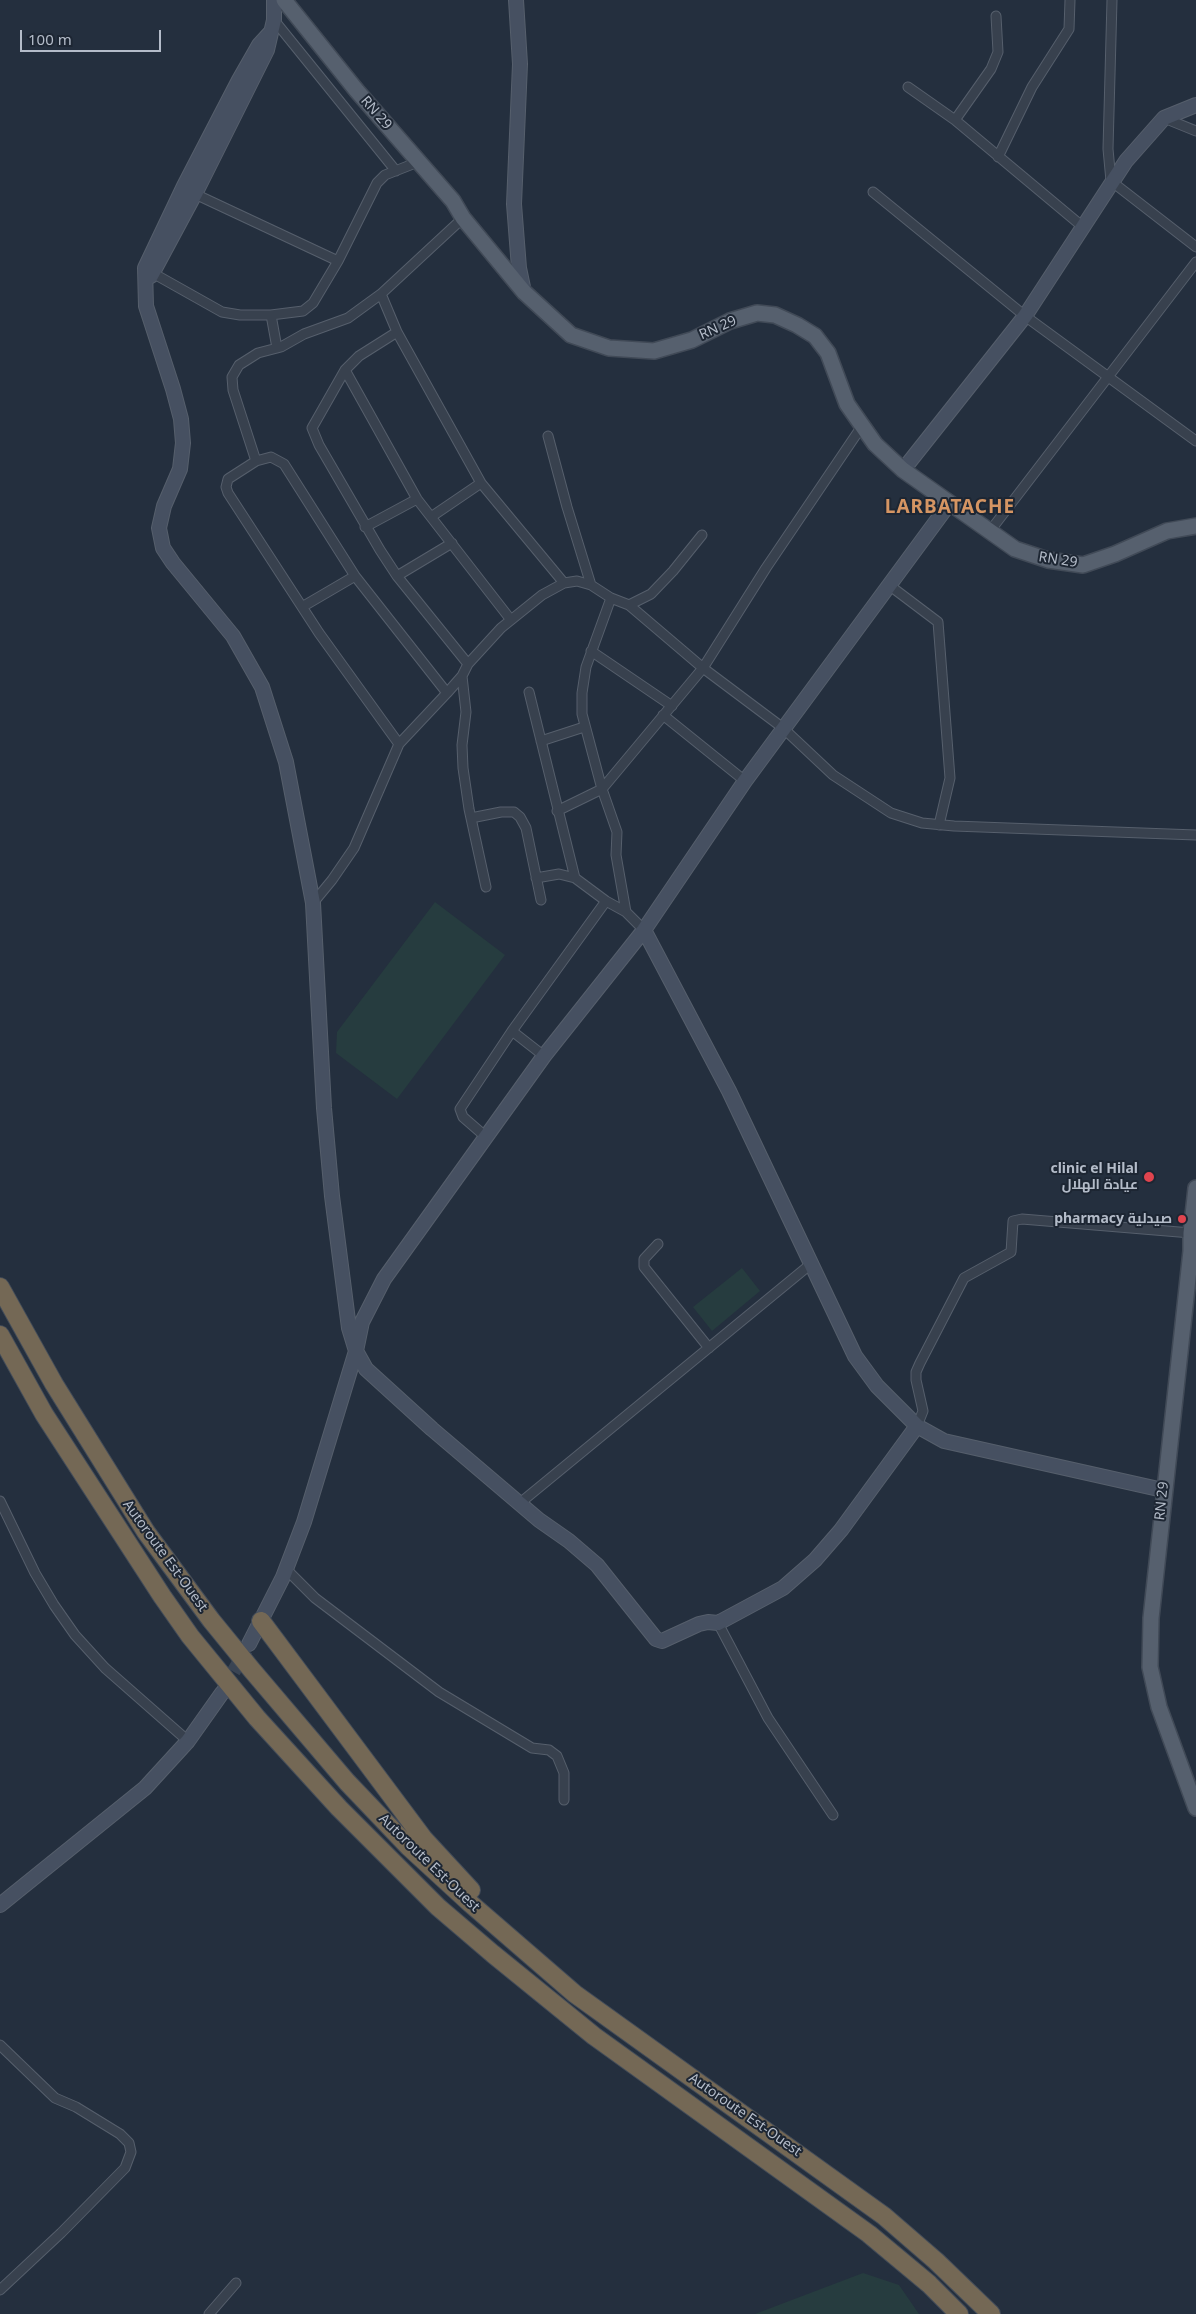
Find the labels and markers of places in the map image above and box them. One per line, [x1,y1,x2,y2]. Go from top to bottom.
place label: clinic el Hilal عيادة الهلال [1050,1161,1138,1194]
marker: clinic el Hilal عيادة الهلال [1142,1170,1156,1184]
place label: pharmacy صيدلية [1054,1211,1172,1227]
marker: pharmacy صيدلية [1176,1213,1188,1225]

